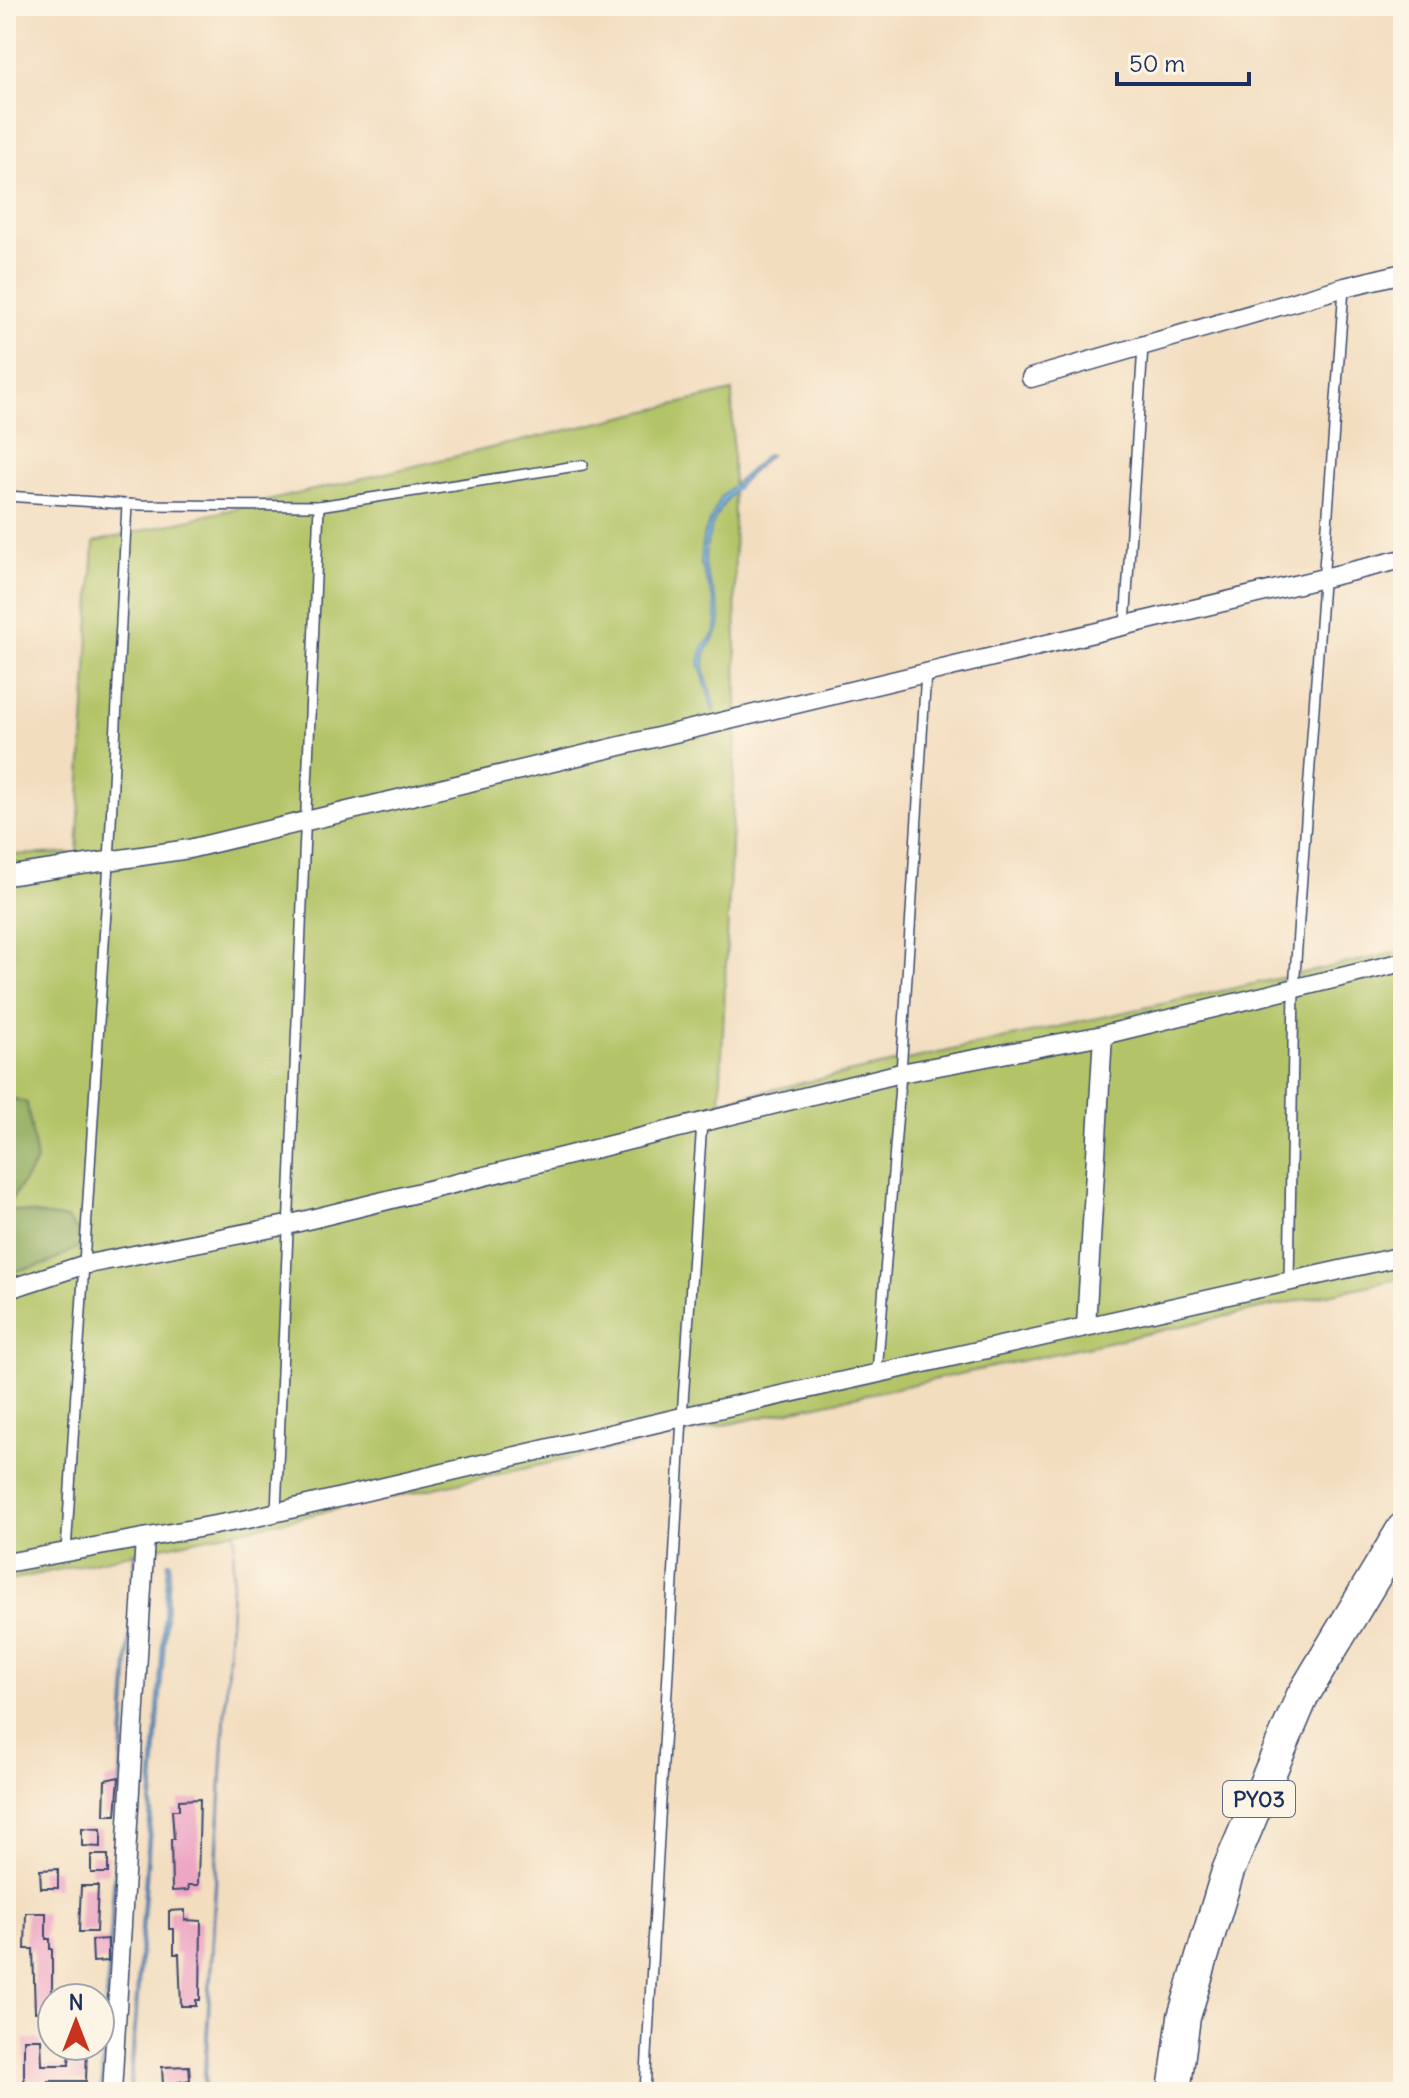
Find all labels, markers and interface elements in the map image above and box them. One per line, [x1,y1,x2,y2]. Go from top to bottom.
scale bar [1117,36,1249,86]
text: 50 m [1129,48,1185,78]
road number: PY03 [1223,1781,1295,1817]
north arrow [36,1982,116,2062]
text: N [68,1988,84,2016]

